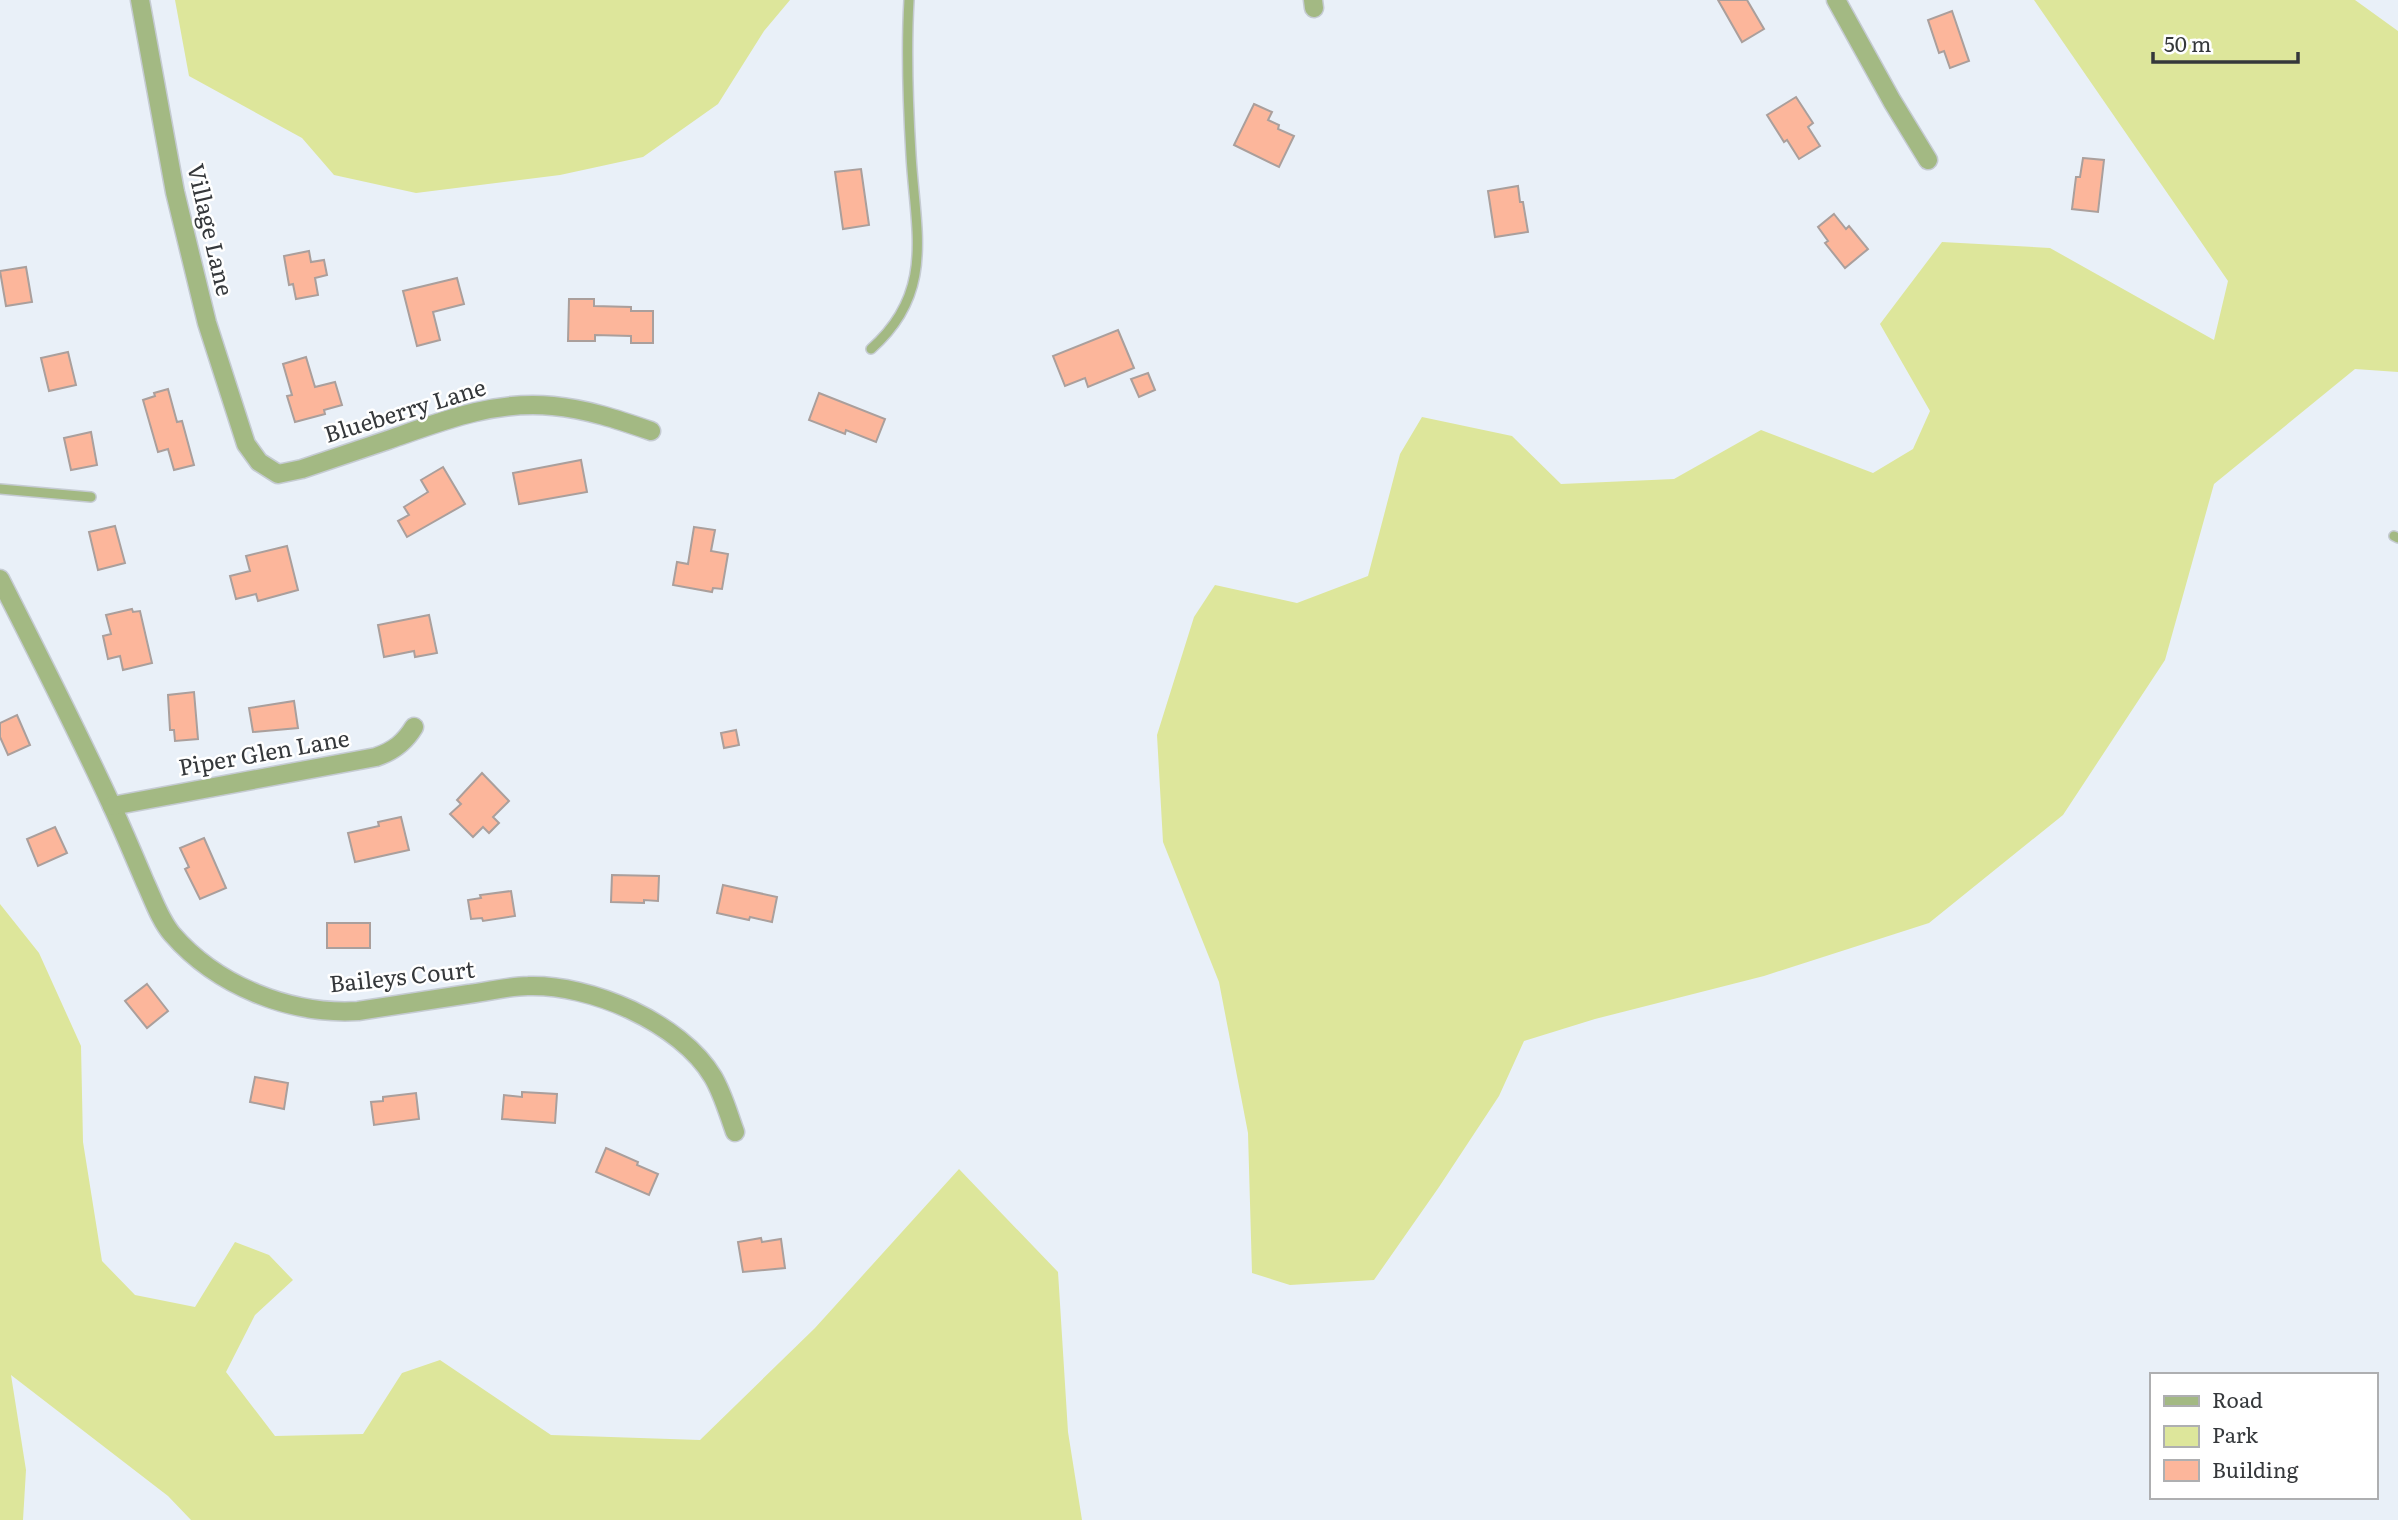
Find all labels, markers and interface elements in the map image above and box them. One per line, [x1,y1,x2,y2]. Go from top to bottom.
scale bar [2153,21,2298,65]
text: 50 m [2164,27,2211,58]
street label: Village Lane [180,160,244,299]
street label: Blueberry Lane [319,368,490,450]
street label: Piper Glen Lane [176,719,352,783]
street label: Baileys Court [327,950,477,1000]
legend [2150,1373,2377,1499]
text: Road [2212,1383,2263,1414]
text: Park [2212,1418,2258,1449]
text: Building [2212,1453,2299,1484]

